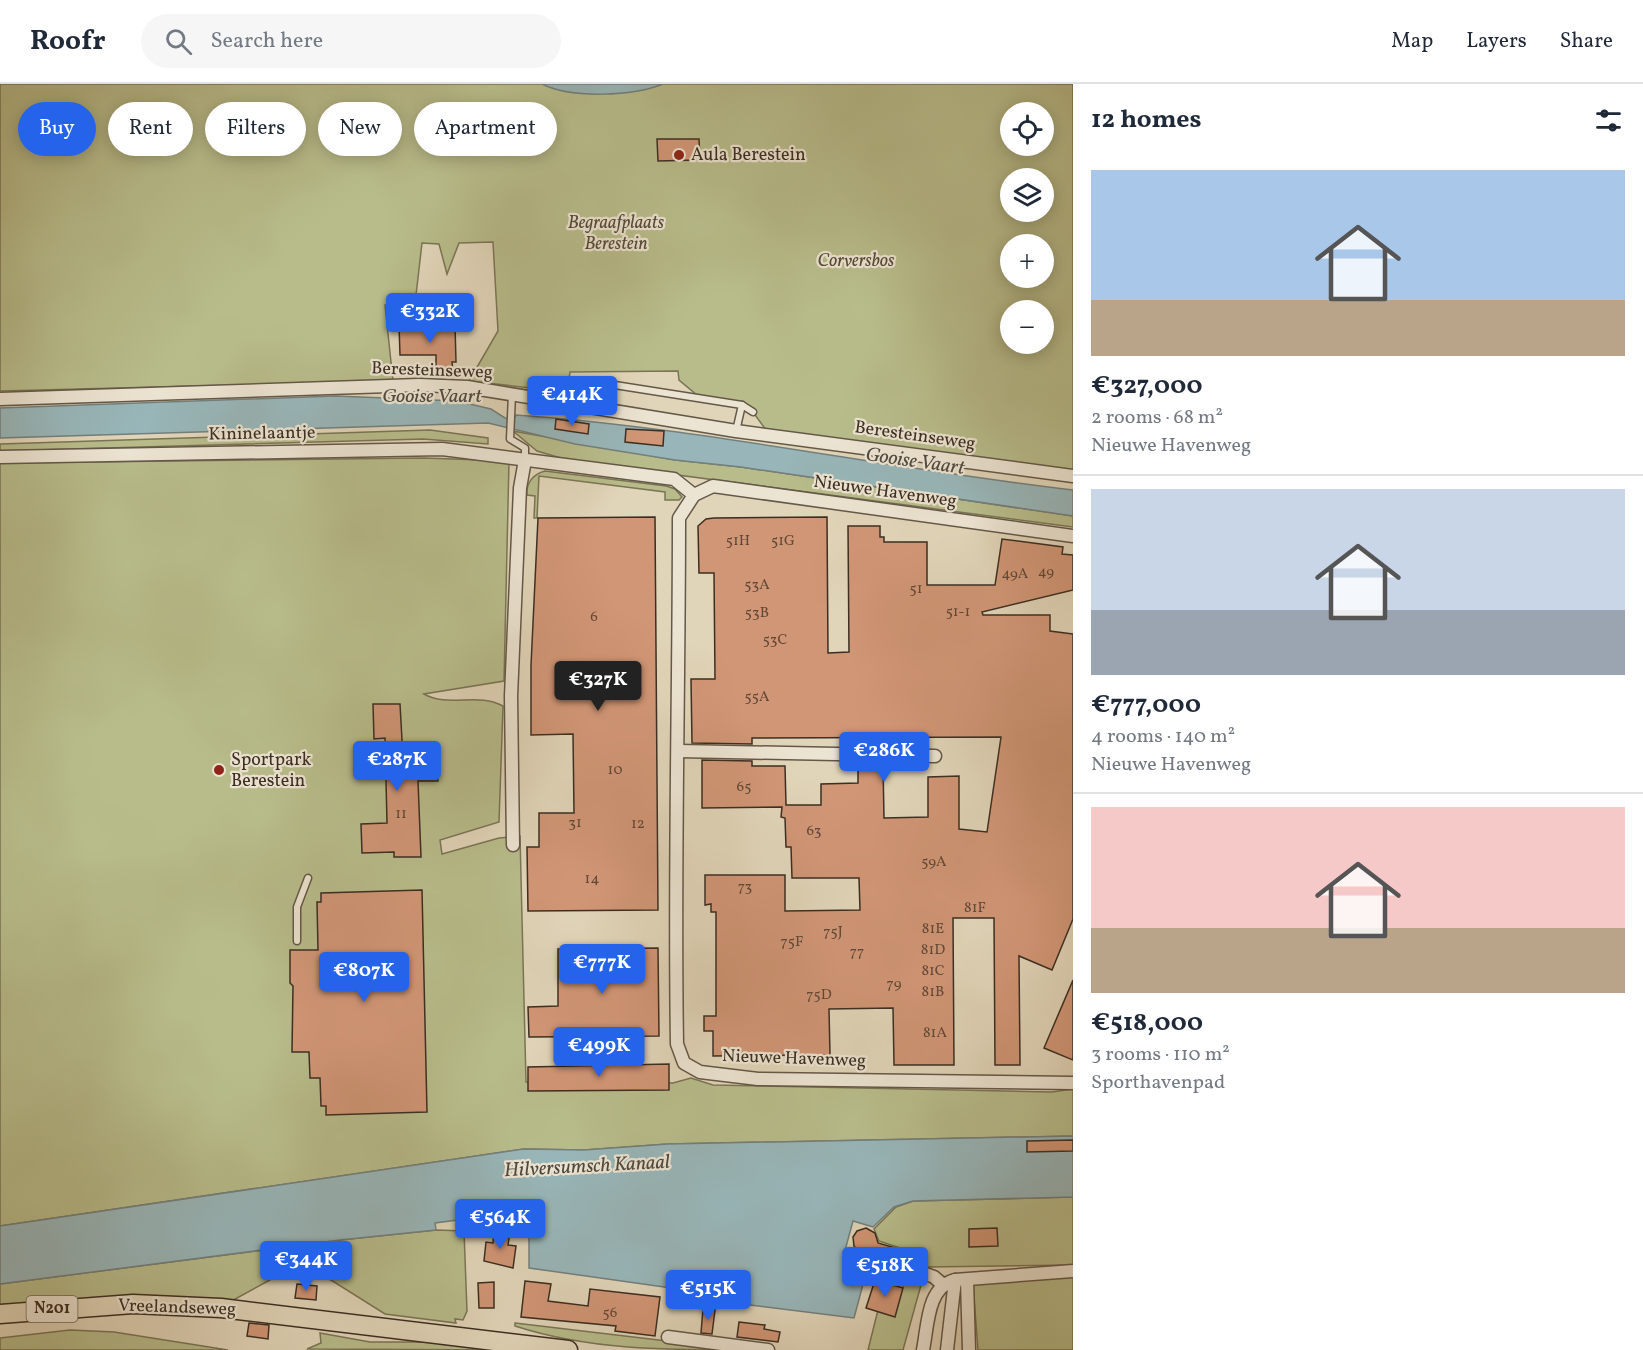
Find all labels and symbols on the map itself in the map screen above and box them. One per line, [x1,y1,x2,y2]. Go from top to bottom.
place label: Aula Berestein [691,143,806,168]
marker: Aula Berestein [672,148,686,162]
park label: Begraafplaats Berestein [568,211,665,257]
park label: Corversbos [818,249,895,274]
pin: €332K [388,293,472,344]
street label: Beresteinseweg [371,356,493,386]
pin: €414K [530,376,614,427]
water label: Gooise Vaart [382,383,482,411]
street label: Beresteinseweg [853,415,977,457]
street label: Kininelaantje [208,421,316,447]
water label: Gooise Vaart [864,441,967,483]
street label: Nieuwe Havenweg [812,470,958,514]
house number: 51H [726,531,750,552]
house number: 51G [771,531,795,552]
house number: 49 [1038,562,1054,583]
house number: 49A [1002,564,1029,585]
house number: 53A [744,575,770,596]
house number: 51 [909,579,923,600]
house number: 51-1 [946,602,970,623]
house number: 53B [745,603,769,624]
house number: 6 [590,607,598,628]
house number: 53C [763,630,788,651]
pin: €327K [556,661,640,712]
house number: 55A [745,687,770,708]
pin: €286K [842,732,926,783]
pin: €287K [355,741,439,792]
place label: Sportpark Berestein [231,748,312,794]
house number: 10 [608,760,622,781]
marker: Sportpark Berestein [212,763,226,777]
house number: 65 [737,777,751,798]
house number: 11 [395,804,407,825]
house number: 31 [568,813,582,834]
house number: 12 [631,814,645,835]
house number: 63 [806,821,822,842]
house number: 59A [921,852,947,873]
house number: 14 [585,869,599,890]
house number: 73 [738,877,752,898]
house number: 81F [964,898,986,919]
house number: 81E [922,919,944,940]
house number: 75J [823,922,843,943]
house number: 75F [781,932,803,953]
house number: 81D [921,940,945,961]
house number: 77 [850,942,864,963]
pin: €777K [560,944,644,995]
pin: €807K [322,952,406,1003]
house number: 81C [921,961,945,982]
house number: 79 [887,974,902,995]
house number: 81B [922,982,944,1003]
house number: 75D [806,985,832,1006]
house number: 81A [923,1023,947,1044]
pin: €499K [557,1027,641,1078]
street label: Nieuwe Havenweg [722,1044,866,1074]
water label: Hilversumsch Kanaal [503,1149,671,1185]
pin: €564K [458,1199,542,1250]
pin: €344K [264,1241,348,1292]
pin: €518K [843,1247,927,1298]
pin: €515K [666,1270,750,1321]
street label: Vreelandseweg [117,1293,237,1323]
road number: N201 [26,1296,78,1322]
house number: 56 [603,1303,617,1324]

